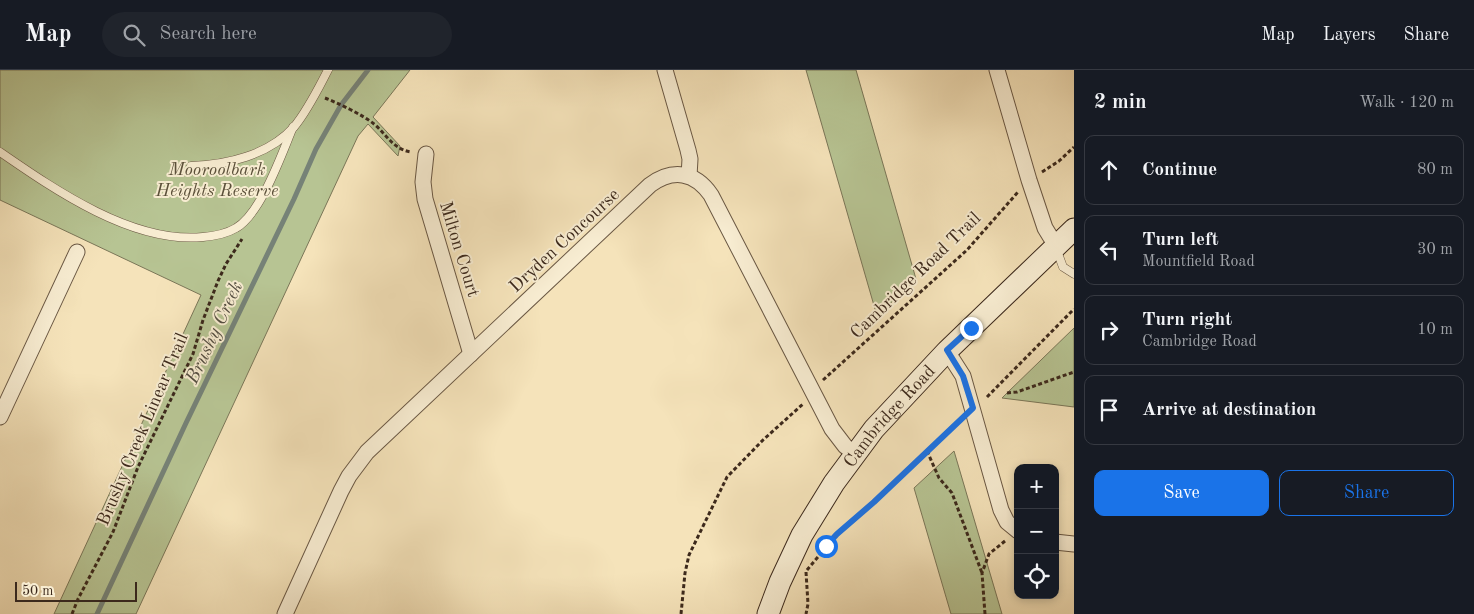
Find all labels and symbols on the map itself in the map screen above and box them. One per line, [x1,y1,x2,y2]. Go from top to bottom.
park label: Mooroolbark Heights Reserve [155,161,278,200]
street label: Dryden Concourse [506,185,623,296]
street label: Milton Court [436,199,482,299]
street label: Cambridge Road Trail [847,209,984,342]
water label: Brushy Creek [183,279,247,388]
route end [960,317,983,340]
street label: Brushy Creek Linear Trail [94,330,192,528]
street label: Cambridge Road [841,362,939,471]
route start [815,535,838,558]
scale bar [15,579,138,602]

